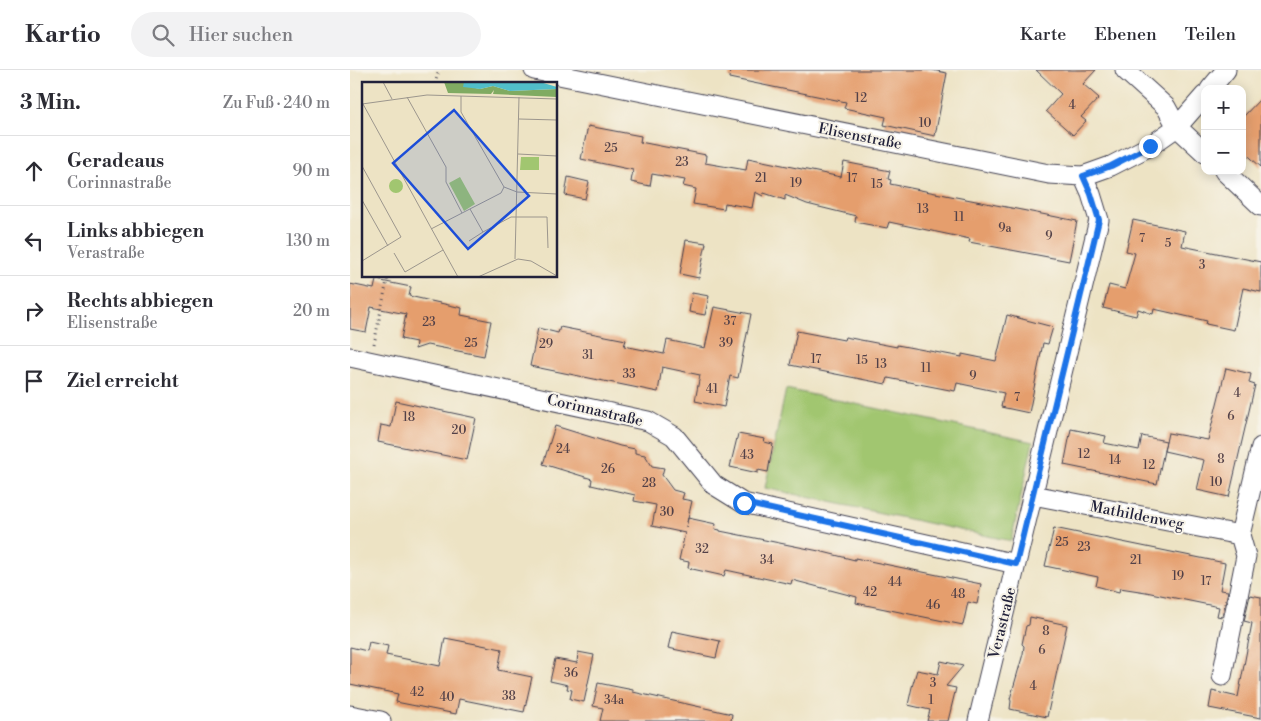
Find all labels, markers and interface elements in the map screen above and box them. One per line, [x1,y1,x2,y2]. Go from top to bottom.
search box [131,12,481,57]
text: Kartio [25,20,101,50]
icon: search [149,21,177,49]
text: Hier suchen [189,23,293,47]
text: Karte [1020,23,1066,46]
text: Ebenen [1094,23,1157,46]
text: Teilen [1185,23,1236,46]
inset map [362,82,558,278]
map controls [1201,85,1246,175]
button: + [1201,85,1246,130]
text: 3 Min. [20,90,81,116]
house number: 12 [855,91,867,106]
text: Zu Fuß · 240 m [223,93,330,113]
house number: 4 [1068,98,1076,113]
house number: 10 [919,116,931,131]
street label: Elisenstraße [816,119,903,154]
button: − [1201,130,1246,175]
route end [1139,135,1162,158]
house number: 25 [604,141,618,156]
text: Geradeaus [67,149,164,173]
house number: 23 [675,155,689,170]
icon: ahead [20,157,48,185]
text: 90 m [292,161,330,181]
house number: 21 [755,171,768,186]
house number: 17 [847,171,857,186]
text: Corinnastraße [67,173,171,193]
house number: 19 [790,176,802,191]
house number: 15 [871,177,883,192]
house number: 13 [917,202,929,217]
house number: 11 [954,210,965,225]
text: Links abbiegen [67,219,204,243]
house number: 9a [998,221,1013,236]
icon: left [20,227,48,255]
house number: 9 [1045,229,1053,244]
text: 130 m [286,231,330,251]
house number: 7 [1139,231,1145,246]
house number: 5 [1165,236,1172,251]
text: Verastraße [67,243,145,263]
house number: 3 [1199,258,1206,273]
text: Rechts abbiegen [67,289,213,313]
icon: right [20,297,48,325]
text: 20 m [293,301,330,321]
text: Elisenstraße [67,313,158,333]
house number: 37 [724,314,736,329]
house number: 23 [422,315,436,330]
house number: 25 [464,336,478,351]
house number: 39 [719,336,733,351]
house number: 29 [539,337,553,352]
house number: 31 [582,348,595,363]
house number: 17 [811,352,821,367]
house number: 15 [856,353,868,368]
house number: 13 [875,357,887,372]
house number: 11 [921,361,932,376]
icon: arrive [20,367,48,395]
house number: 33 [622,367,636,382]
text: Ziel erreicht [67,369,178,393]
house number: 9 [969,369,977,384]
house number: 41 [706,382,719,397]
house number: 4 [1233,386,1241,401]
street label: Corinnastraße [545,390,645,431]
house number: 7 [1014,390,1020,405]
house number: 6 [1227,409,1235,424]
house number: 18 [403,410,415,425]
house number: 20 [452,423,466,438]
house number: 24 [556,442,570,457]
house number: 12 [1078,447,1090,462]
house number: 43 [740,448,754,463]
house number: 8 [1217,452,1225,467]
house number: 14 [1109,453,1121,468]
house number: 12 [1143,458,1155,473]
house number: 26 [601,462,615,477]
house number: 10 [1210,475,1222,490]
house number: 28 [642,476,656,491]
route start [733,492,756,515]
street label: Mathildenweg [1088,497,1186,534]
house number: 30 [660,505,674,520]
house number: 25 [1055,535,1069,550]
house number: 23 [1077,540,1091,555]
house number: 32 [695,542,709,557]
house number: 34 [760,553,774,568]
house number: 21 [1130,553,1143,568]
house number: 19 [1172,569,1184,584]
house number: 17 [1201,574,1211,589]
house number: 44 [888,575,902,590]
house number: 42 [863,585,877,600]
street label: Verastraße [984,585,1021,662]
house number: 48 [951,587,965,602]
house number: 46 [926,598,940,613]
house number: 8 [1042,624,1050,639]
house number: 6 [1038,643,1046,658]
house number: 36 [564,666,578,681]
house number: 3 [930,676,937,691]
house number: 4 [1029,679,1037,694]
house number: 42 [410,685,424,700]
house number: 38 [502,689,516,704]
house number: 40 [439,690,455,705]
house number: 34a [604,693,625,708]
house number: 1 [928,693,934,708]

